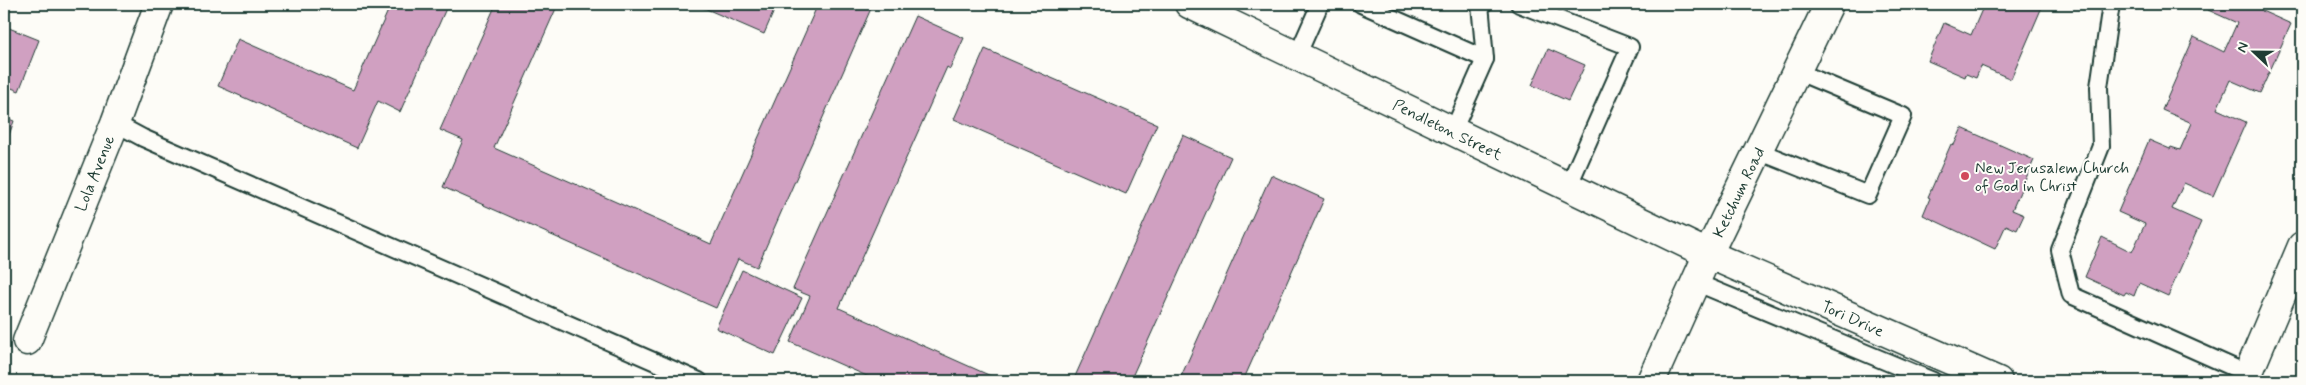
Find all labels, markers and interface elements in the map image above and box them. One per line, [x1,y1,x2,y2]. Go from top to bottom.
north arrow [2228,28,2278,78]
text: N [2233,40,2253,55]
street label: Pendleton Street [1389,95,1506,166]
street label: Lola Avenue [71,132,120,215]
street label: Ketchum Road [1708,144,1770,241]
place label: New Jerusalem Church of God in Christ [1975,158,2129,197]
marker: New Jerusalem Church of God in Christ [1959,170,1971,182]
street label: Tori Drive [1818,296,1887,343]

